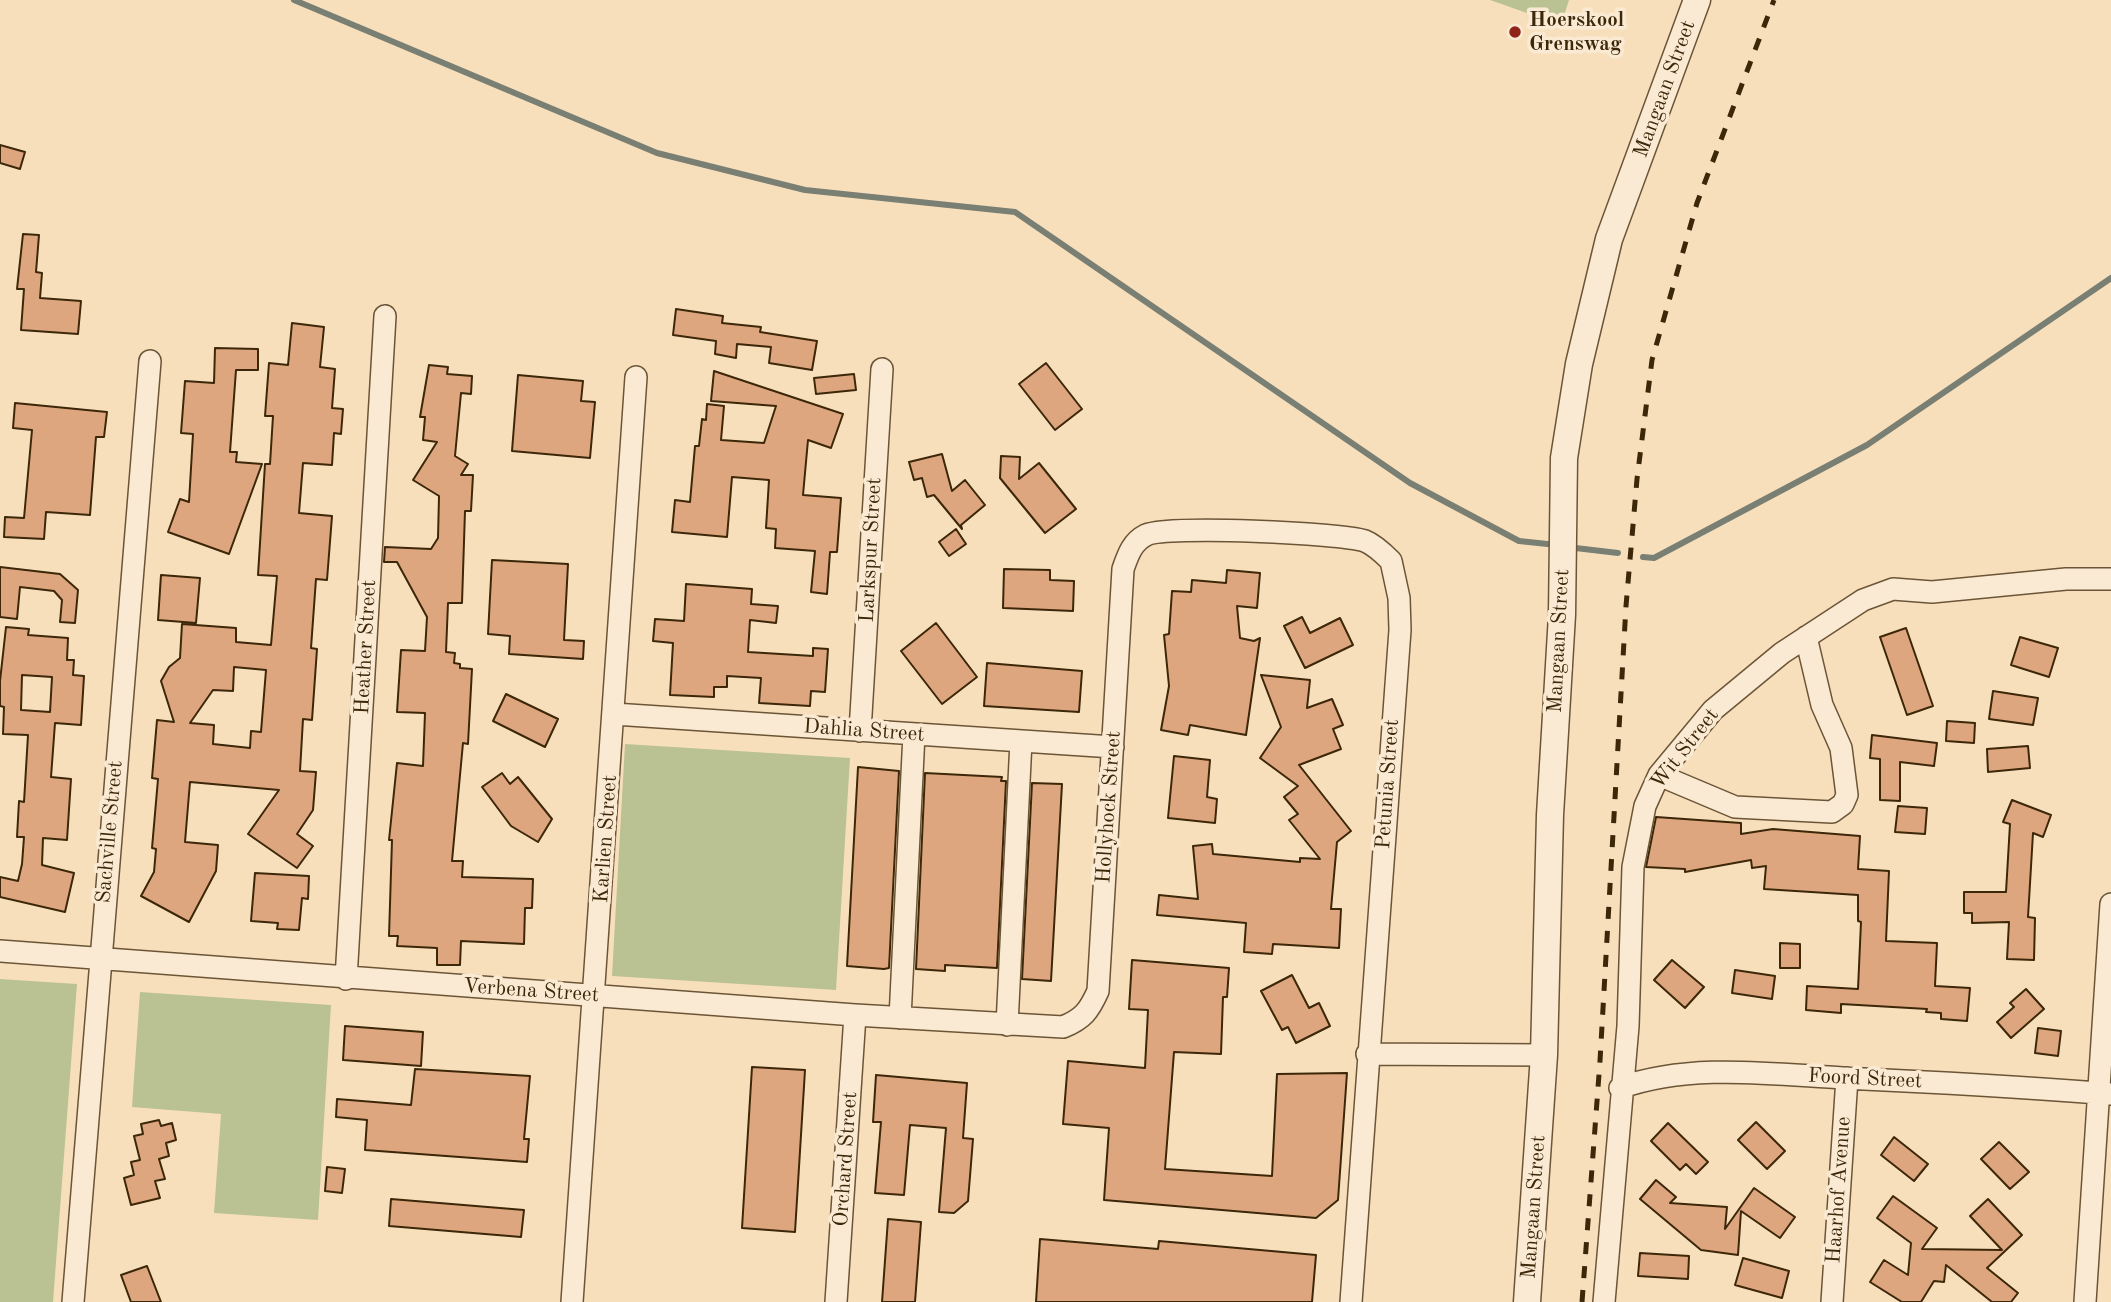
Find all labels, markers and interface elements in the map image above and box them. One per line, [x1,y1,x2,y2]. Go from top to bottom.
place label: Hoerskool Grenswag [1529,7,1624,57]
street label: Mangaan Street [1628,17,1702,161]
marker: Hoerskool Grenswag [1507,24,1523,40]
street label: Larkspur Street [855,477,887,623]
street label: Mangaan Street [1543,568,1575,714]
street label: Heather Street [350,579,382,715]
street label: Wit Street [1646,703,1724,795]
street label: Dahlia Street [803,714,925,748]
street label: Petunia Street [1371,718,1405,850]
street label: Hollyhock Street [1091,730,1127,884]
street label: Sachville Street [91,760,129,904]
street label: Karlien Street [589,774,623,904]
street label: Verbena Street [462,974,600,1008]
street label: Foord Street [1807,1063,1923,1095]
street label: Orchard Street [829,1091,863,1227]
street label: Haarhof Avenue [1821,1116,1857,1264]
street label: Mangaan Street [1516,1134,1552,1280]

